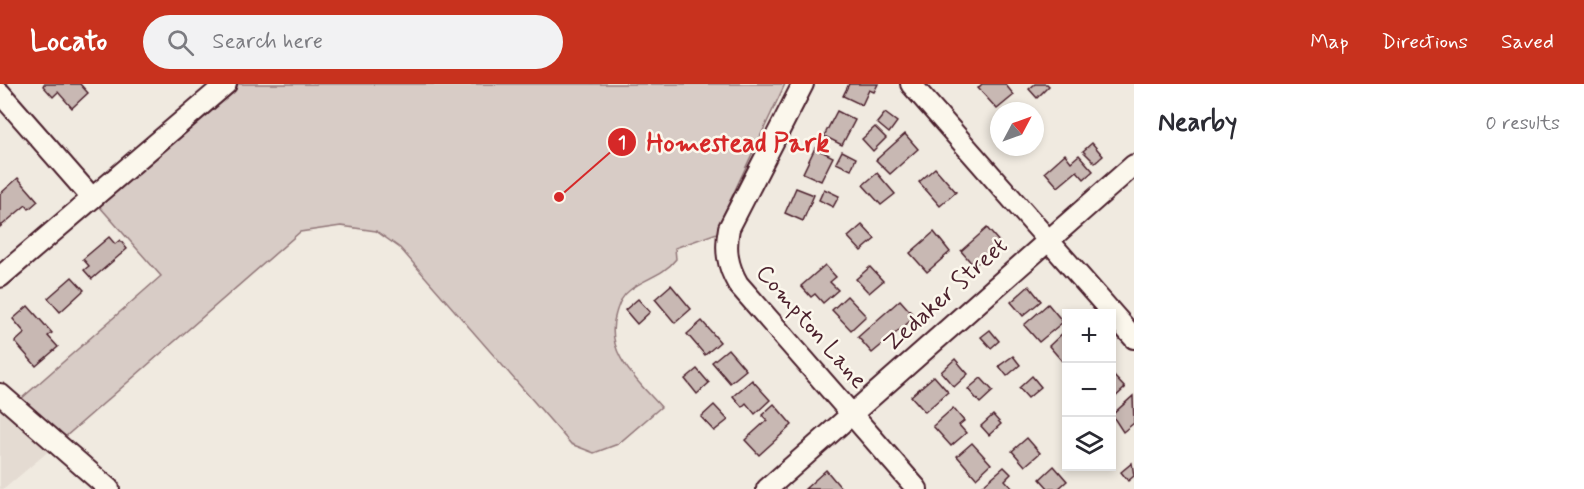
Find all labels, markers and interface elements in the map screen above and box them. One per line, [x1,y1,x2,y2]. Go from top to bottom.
search box [143,15,563,69]
text: Locato [30,24,107,61]
icon: search [164,26,197,59]
text: Search here [212,28,323,56]
text: Map [1310,28,1349,56]
text: Directions [1382,28,1468,56]
text: Saved [1501,28,1554,56]
north arrow [990,102,1044,156]
text: Nearby [1158,106,1237,140]
text: 0 results [1486,110,1560,137]
callout: Homestead Park [607,120,840,164]
text: Homestead Park [647,127,829,161]
text: 1 [618,131,626,155]
street label: Zedaker Street [877,231,1015,359]
street label: Compton Lane [749,258,874,396]
map controls [1062,309,1116,471]
button: + [1062,309,1116,363]
button: − [1062,363,1116,417]
button: layers [1062,417,1116,471]

